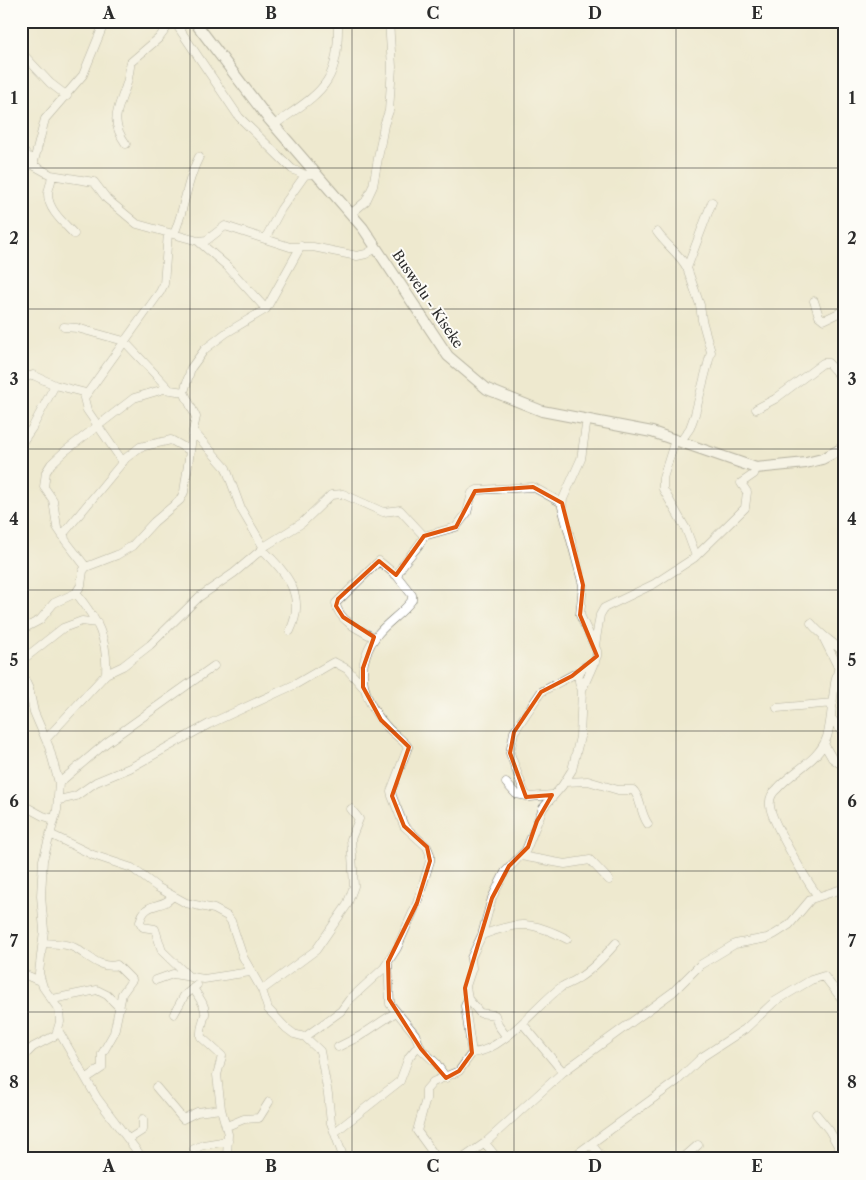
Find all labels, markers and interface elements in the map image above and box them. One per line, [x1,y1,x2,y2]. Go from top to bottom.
text: A [102,3,116,23]
text: B [265,3,277,23]
text: C [427,3,439,23]
text: D [588,3,602,23]
text: E [751,3,763,23]
text: 1 [10,88,18,108]
text: 1 [848,88,856,108]
text: 2 [9,228,19,248]
text: 2 [847,228,857,248]
street label: Buswelu - Kiseke [388,246,468,352]
text: 3 [9,369,19,389]
text: 3 [847,369,857,389]
text: 4 [9,509,19,529]
text: 4 [847,509,857,529]
text: 5 [10,650,19,670]
text: 5 [848,650,857,670]
text: 6 [9,791,19,811]
text: 6 [847,791,857,811]
text: 7 [10,931,19,951]
text: 7 [848,931,857,951]
text: 8 [9,1072,19,1092]
text: 8 [847,1072,857,1092]
text: A [102,1156,116,1176]
text: B [265,1156,277,1176]
text: C [427,1156,439,1176]
text: D [588,1156,602,1176]
text: E [751,1156,763,1176]

